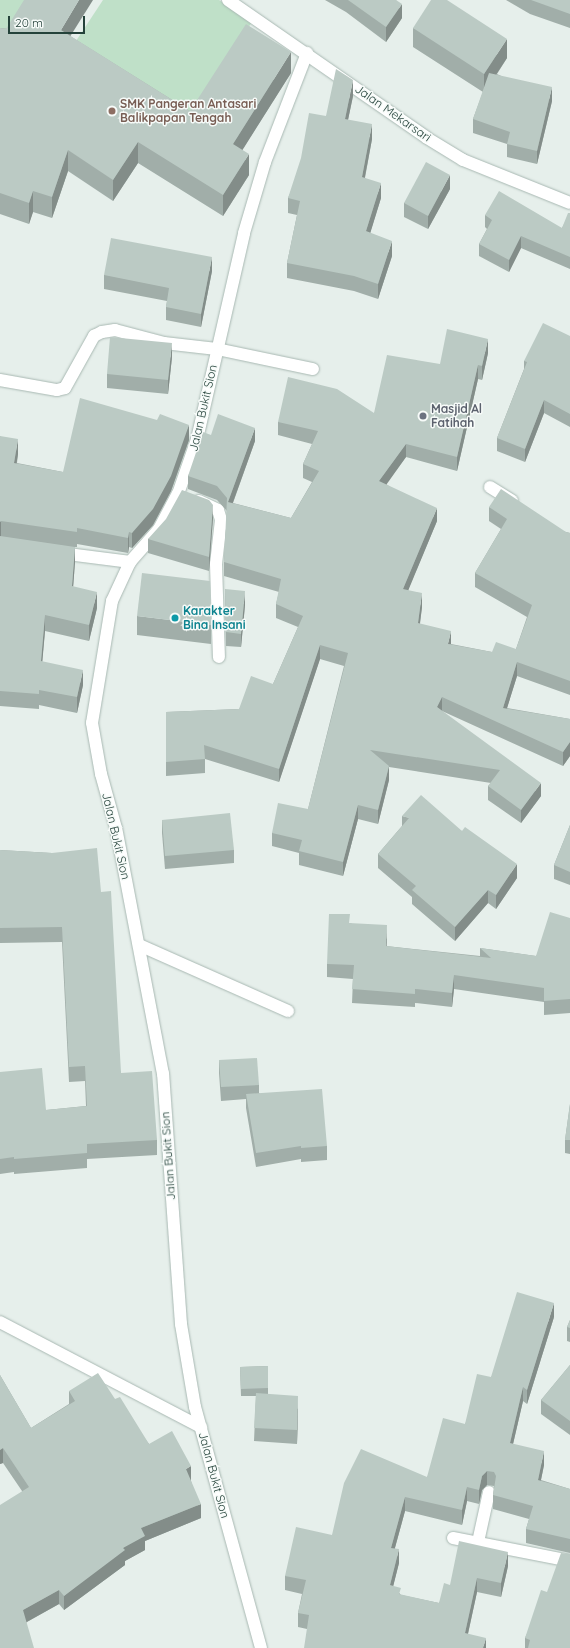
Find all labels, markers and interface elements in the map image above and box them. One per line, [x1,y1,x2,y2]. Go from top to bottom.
scale bar [10,8,87,34]
text: 20 m [15,15,43,30]
street label: Jalan Mekarsari [352,81,434,145]
place label: SMK Pangeran Antasari Balikpapan Tengah [120,97,256,125]
marker: SMK Pangeran Antasari Balikpapan Tengah [107,106,117,116]
street label: Jalan Bukit Sion [186,363,220,453]
place label: Masjid Al Fatihah [431,402,482,430]
marker: Masjid Al Fatihah [418,411,428,421]
place label: Karakter Bina Insani [183,604,246,632]
marker: Karakter Bina Insani [170,613,180,623]
street label: Jalan Bukit Sion [99,791,133,881]
street label: Jalan Bukit Sion [158,1111,178,1201]
street label: Jalan Bukit Sion [196,1430,232,1520]

